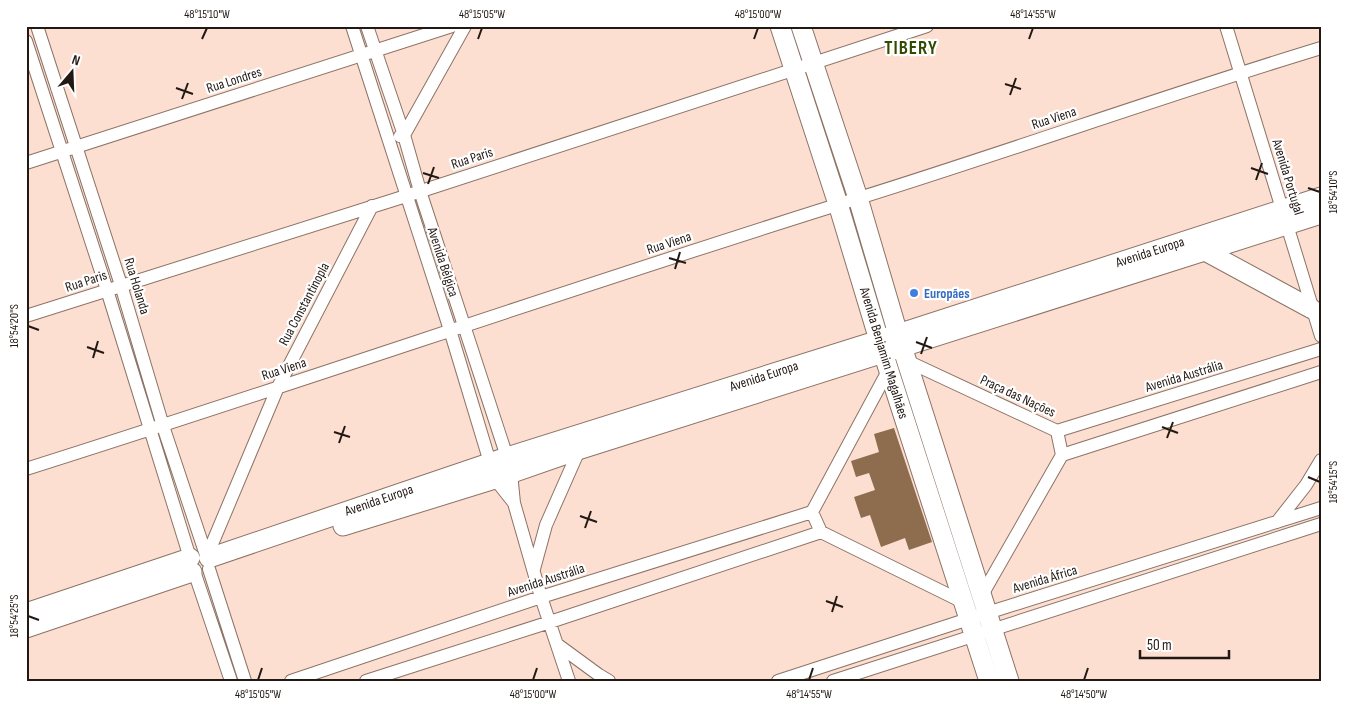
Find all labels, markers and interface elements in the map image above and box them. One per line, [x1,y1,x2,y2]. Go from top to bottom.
text: 48°15'10"W [184,7,230,22]
text: 48°15'05"W [459,7,505,22]
text: 48°15'00"W [735,7,781,22]
text: 48°14'55"W [1010,7,1056,22]
district label: TIBERY [884,37,938,60]
north arrow [48,48,98,98]
text: N [70,51,82,69]
street label: Rua Londres [204,63,264,97]
street label: Rua Viena [1030,103,1078,133]
street label: Avenida Portugal [1268,136,1308,217]
street label: Rua Paris [449,143,495,173]
text: 18°54'10"S [1326,171,1341,213]
street label: Avenida Bélgica [423,224,462,299]
street label: Rua Viena [645,228,693,258]
street label: Avenida Europa [1113,233,1186,271]
street label: Rua Holanda [120,256,154,316]
street label: Rua Constantinopla [275,260,333,348]
street label: Rua Paris [63,266,109,296]
street label: Avenida Benjamim Magalhães [856,284,912,421]
place label: Europães [924,285,970,302]
marker: Europães [908,287,920,299]
text: 18°54'20"S [7,304,22,348]
street label: Rua Viena [260,354,308,384]
street label: Avenida Austrália [1142,356,1225,396]
street label: Avenida Europa [727,357,800,395]
street label: Praça das Nações [978,371,1058,421]
text: 18°54'15"S [1326,461,1341,503]
street label: Avenida Europa [342,480,415,520]
street label: Avenida Austrália [504,560,587,601]
street label: Avenida África [1010,561,1079,597]
text: 18°54'25"S [7,595,22,638]
scale bar [1140,627,1228,659]
text: 50 m [1147,636,1172,655]
text: 48°15'05"W [235,687,281,702]
text: 48°15'00"W [510,687,556,702]
text: 48°14'55"W [786,687,832,702]
text: 48°14'50"W [1061,687,1107,702]

